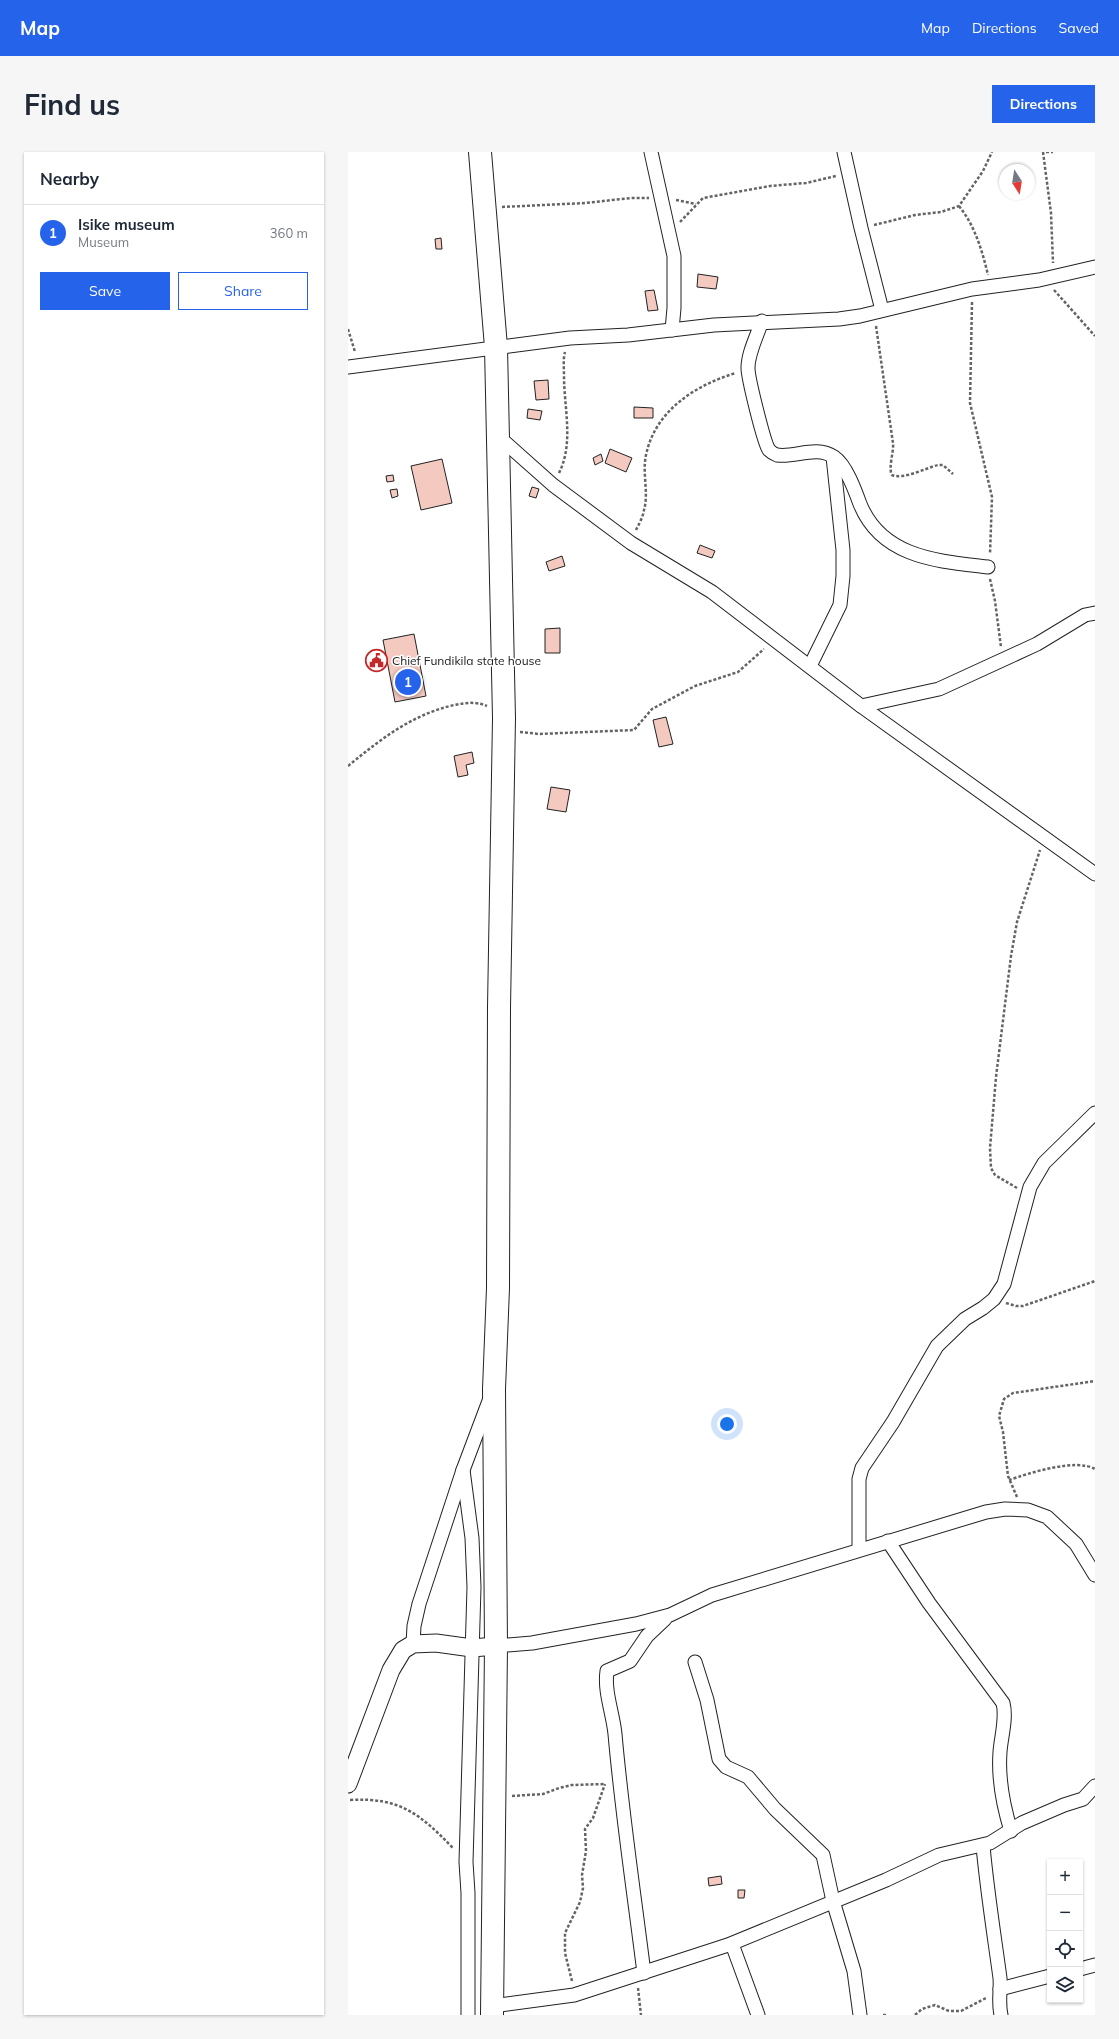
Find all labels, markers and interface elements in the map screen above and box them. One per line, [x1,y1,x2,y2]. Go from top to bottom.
text: Map [20,16,60,40]
text: Map [921,19,950,37]
text: Directions [972,19,1037,37]
text: Saved [1059,19,1099,37]
button: Directions [992,85,1095,123]
text: Find us [24,87,120,122]
north arrow [999,164,1035,200]
text: Nearby [40,168,99,189]
text: Isike museum [78,215,175,234]
text: 1 [49,225,57,241]
text: 360 m [270,225,308,241]
text: Museum [78,234,129,250]
button: Save [40,272,170,310]
button: Share [178,272,308,310]
public building icon: Chief Fundikila state house [364,647,390,673]
place label: Chief Fundikila state house [392,653,541,668]
pin: 1 [395,667,421,697]
your location [717,1414,737,1434]
map controls [1047,1859,1083,2003]
button: + [1047,1859,1083,1895]
button: − [1047,1895,1083,1931]
button: locate [1047,1931,1083,1967]
button: layers [1047,1967,1083,2003]

